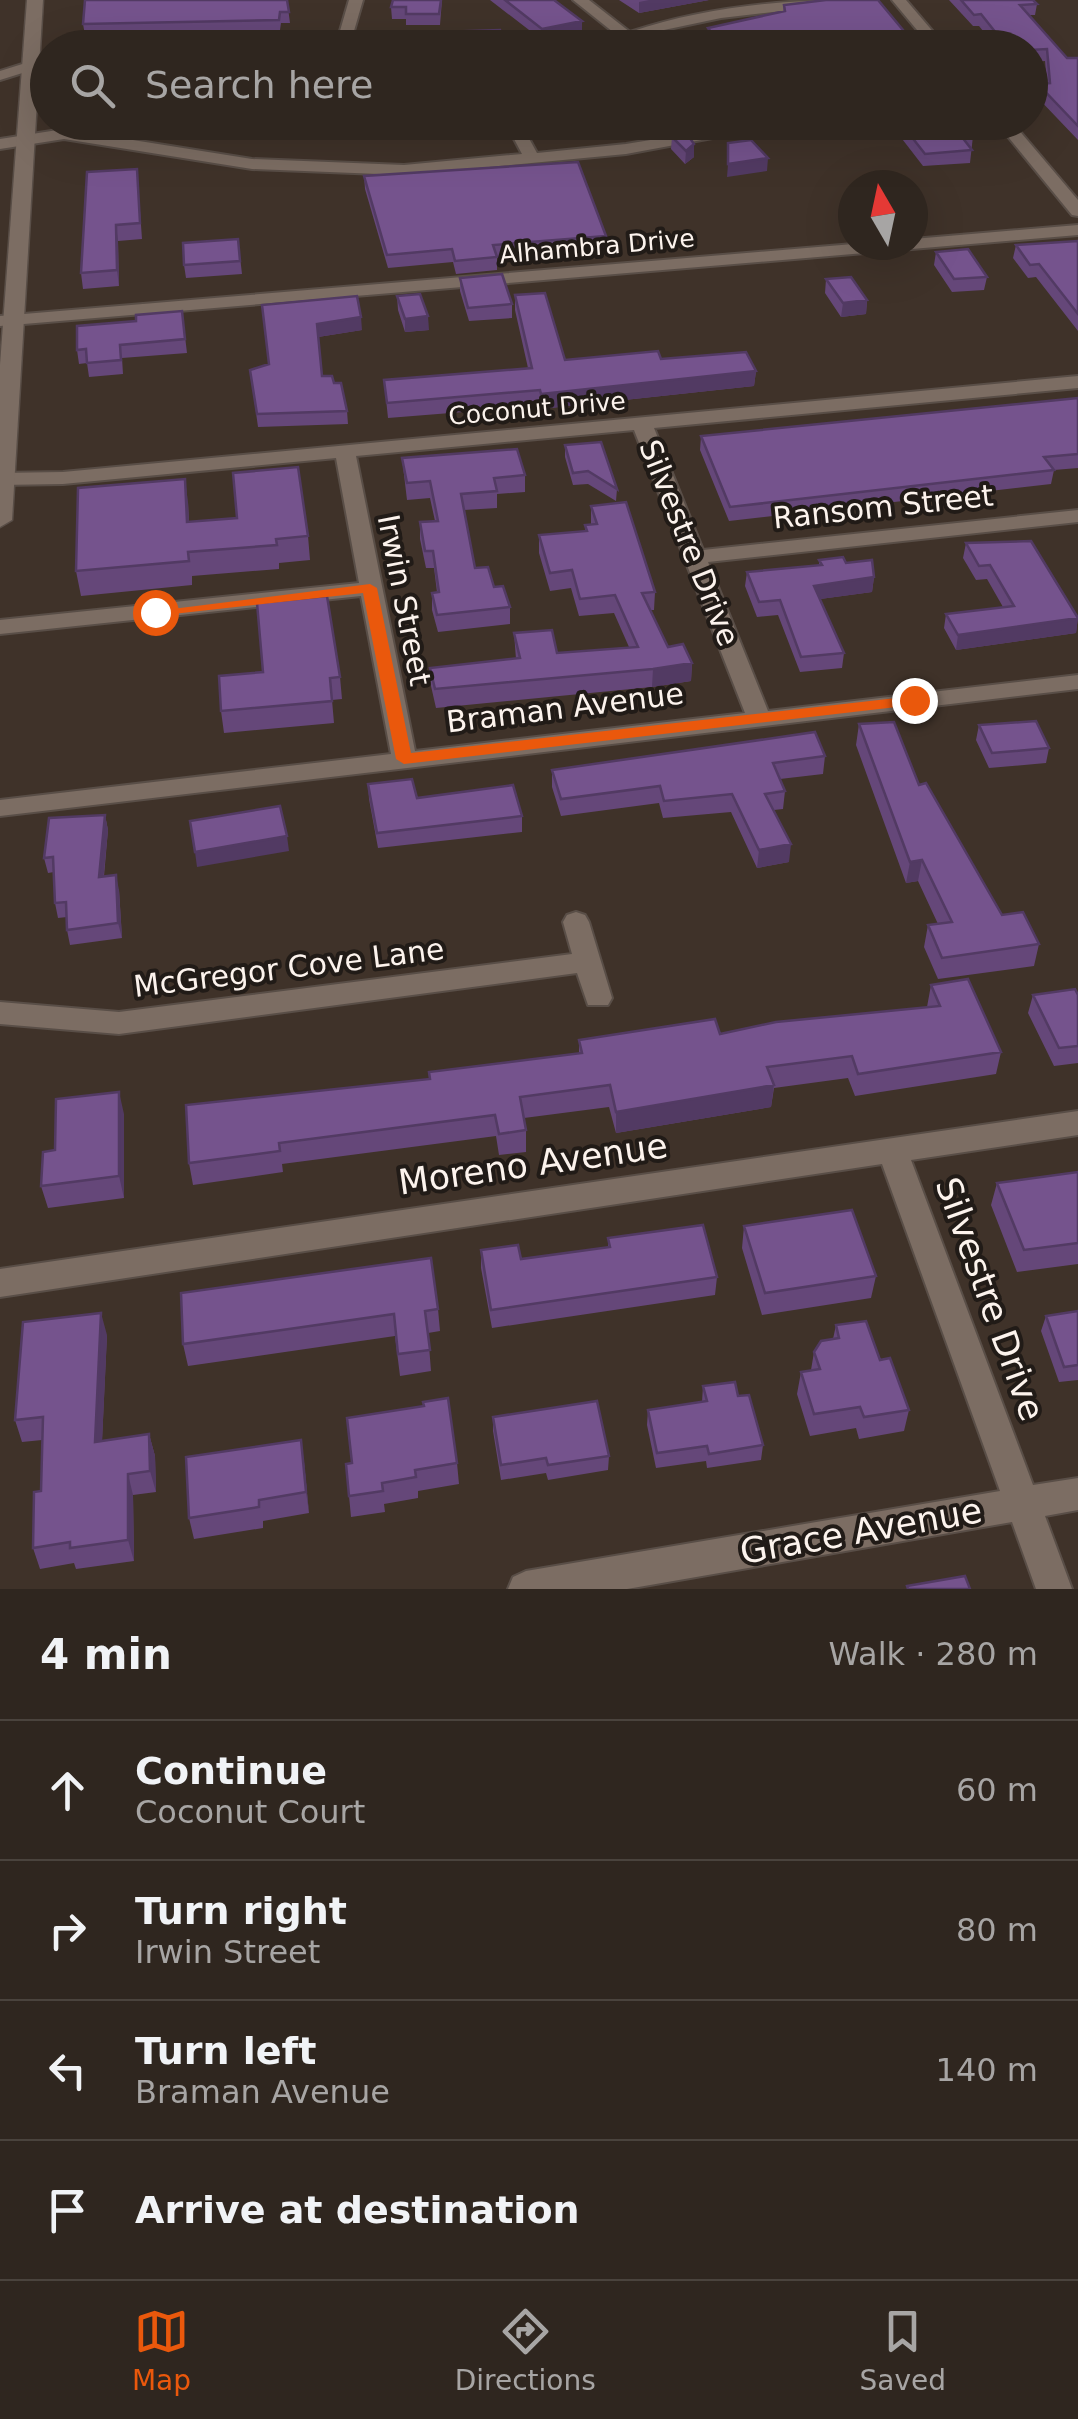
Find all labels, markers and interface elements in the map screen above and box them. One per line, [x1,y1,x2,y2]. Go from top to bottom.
search box [30,30,1048,140]
icon: search [65,58,120,113]
text: Search here [145,63,373,107]
north arrow [838,170,928,260]
street label: Alhambra Drive [498,224,696,269]
street label: Coconut Drive [447,386,627,431]
street label: Silvestre Drive [632,435,747,651]
street label: Ransom Street [771,477,995,535]
street label: Irwin Street [371,511,438,689]
route start [133,590,179,636]
street label: Braman Avenue [444,676,686,739]
route end [892,678,938,724]
street label: McGregor Cove Lane [132,931,446,1004]
street label: Moreno Avenue [396,1125,670,1203]
street label: Silvestre Drive [928,1172,1052,1426]
street label: Grace Avenue [737,1490,985,1572]
text: 4 min [40,1630,172,1679]
text: Walk · 280 m [828,1635,1038,1673]
text: Continue [135,1749,327,1793]
icon: ahead [40,1763,95,1818]
text: 60 m [956,1771,1038,1809]
text: Coconut Court [135,1793,365,1831]
text: Turn right [135,1889,347,1933]
icon: right [40,1903,95,1958]
text: 80 m [956,1911,1038,1949]
text: Irwin Street [135,1933,320,1971]
text: Turn left [135,2029,316,2073]
icon: left [40,2043,95,2098]
text: 140 m [936,2051,1038,2089]
text: Braman Avenue [135,2073,390,2111]
icon: arrive [40,2183,95,2238]
text: Arrive at destination [135,2188,580,2232]
tab: Map [132,2304,191,2397]
tab: Directions [455,2304,596,2397]
tab: Saved [860,2304,946,2397]

